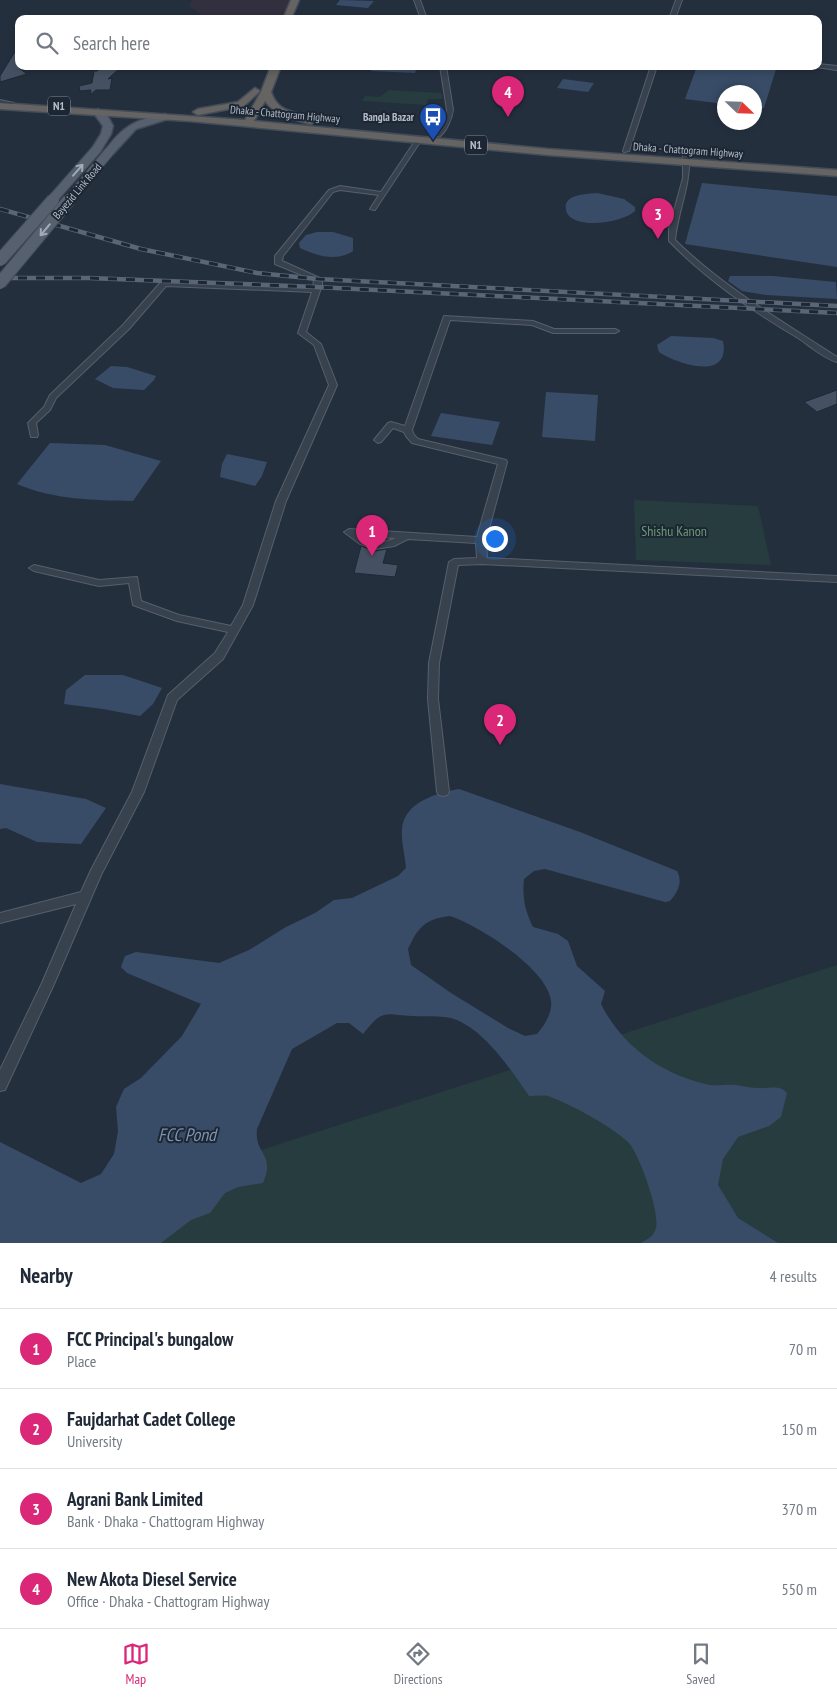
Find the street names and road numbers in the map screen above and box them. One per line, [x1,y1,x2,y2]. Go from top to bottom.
road number: N1 [48,96,70,115]
street label: Dhaka - Chattogram Highway [229,102,341,126]
road number: N1 [465,136,487,154]
street label: Dhaka - Chattogram Highway [633,139,744,161]
street label: Bayezid Link Road [50,160,105,222]

